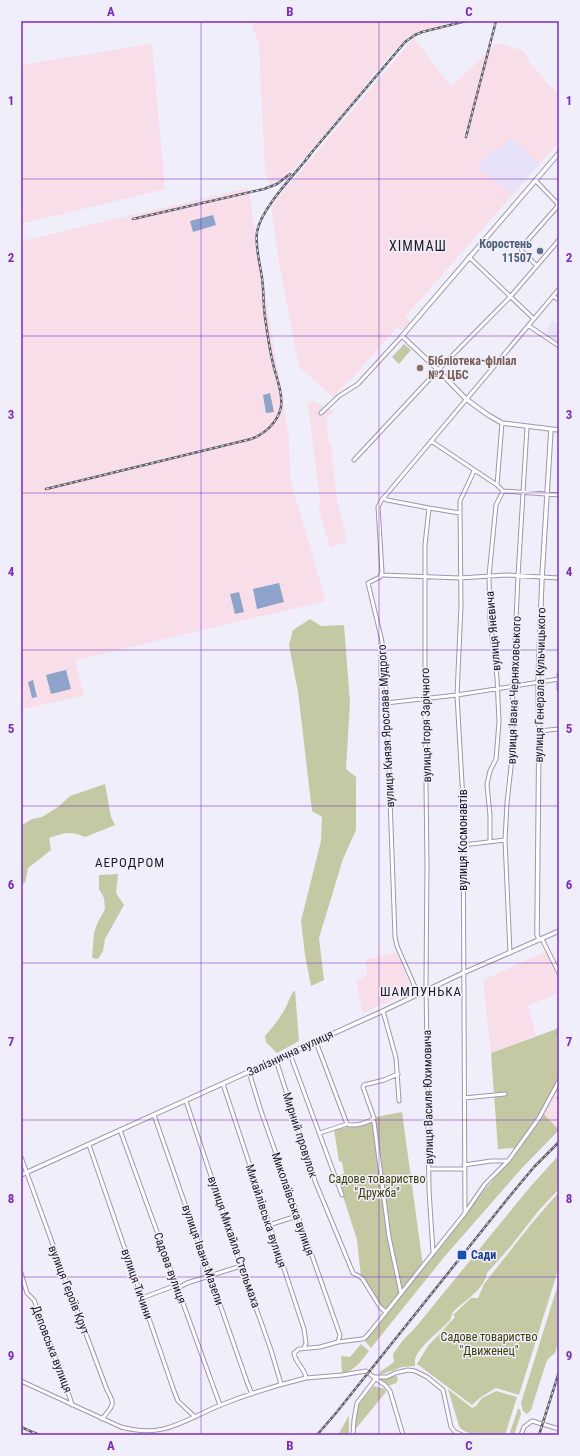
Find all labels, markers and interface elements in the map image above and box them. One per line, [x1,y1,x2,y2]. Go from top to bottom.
text: A [107,4,115,19]
text: B [286,4,294,19]
text: C [465,4,473,19]
text: 1 [8,93,14,108]
text: 1 [566,93,572,108]
place label: Коростень 11507 [479,237,532,265]
district label: ХІММАШ [389,238,447,254]
marker: Коростень 11507 [535,246,545,256]
text: 2 [8,250,15,265]
text: 2 [566,250,573,265]
place label: Бібліотека-філіал №2 ЦБС [428,354,517,382]
marker: Бібліотека-філіал №2 ЦБС [415,363,425,373]
text: 3 [8,407,14,422]
text: 3 [566,407,572,422]
text: 4 [8,564,15,579]
text: 4 [566,564,573,579]
street label: вулиця Яневича [483,590,503,671]
street label: вулиця Генерала Кульчицького [532,607,548,763]
street label: вулиця Івана Черняховського [504,616,524,764]
street label: вулиця Князя Ярослава Мудрого [375,644,397,808]
street label: вулиця Ігоря Зарічного [418,668,434,782]
text: 5 [8,721,15,736]
text: 5 [566,721,573,736]
street label: вулиця Космонавтів [456,789,470,891]
district label: АЕРОДРОМ [95,855,165,870]
text: 6 [8,877,15,892]
text: 6 [566,877,573,892]
district label: ШАМПУНЬКА [380,984,462,999]
street label: Залізнична вулиця [244,1027,336,1079]
street label: вулиця Василя Юхимовича [420,1029,436,1164]
text: 7 [8,1034,15,1049]
text: 7 [566,1034,573,1049]
street label: Мирний провулок [280,1091,320,1180]
street label: Миколаївська вулиця [269,1151,317,1257]
street label: Михайлівська вулиця [243,1163,289,1269]
park label: Садове товариство "Дружба" [329,1172,425,1200]
street label: вулиця Михайла Стельмаха [205,1174,263,1310]
text: 8 [8,1191,14,1206]
text: 8 [566,1191,572,1206]
street label: вулиця Івана Мазепи [179,1203,227,1307]
street label: Садова вулиця [151,1231,189,1305]
street label: вулиця Героїв Крут [46,1243,92,1337]
street label: вулиця Тичини [118,1247,156,1321]
place label: Сади [471,1248,496,1262]
marker: Сади [456,1249,468,1261]
street label: Деповська вулиця [29,1303,75,1395]
park label: Садове товариство "Движенец" [441,1330,537,1358]
text: 9 [8,1348,14,1363]
text: 9 [566,1348,572,1363]
text: A [107,1438,115,1453]
text: B [286,1438,294,1453]
text: C [465,1438,473,1453]

